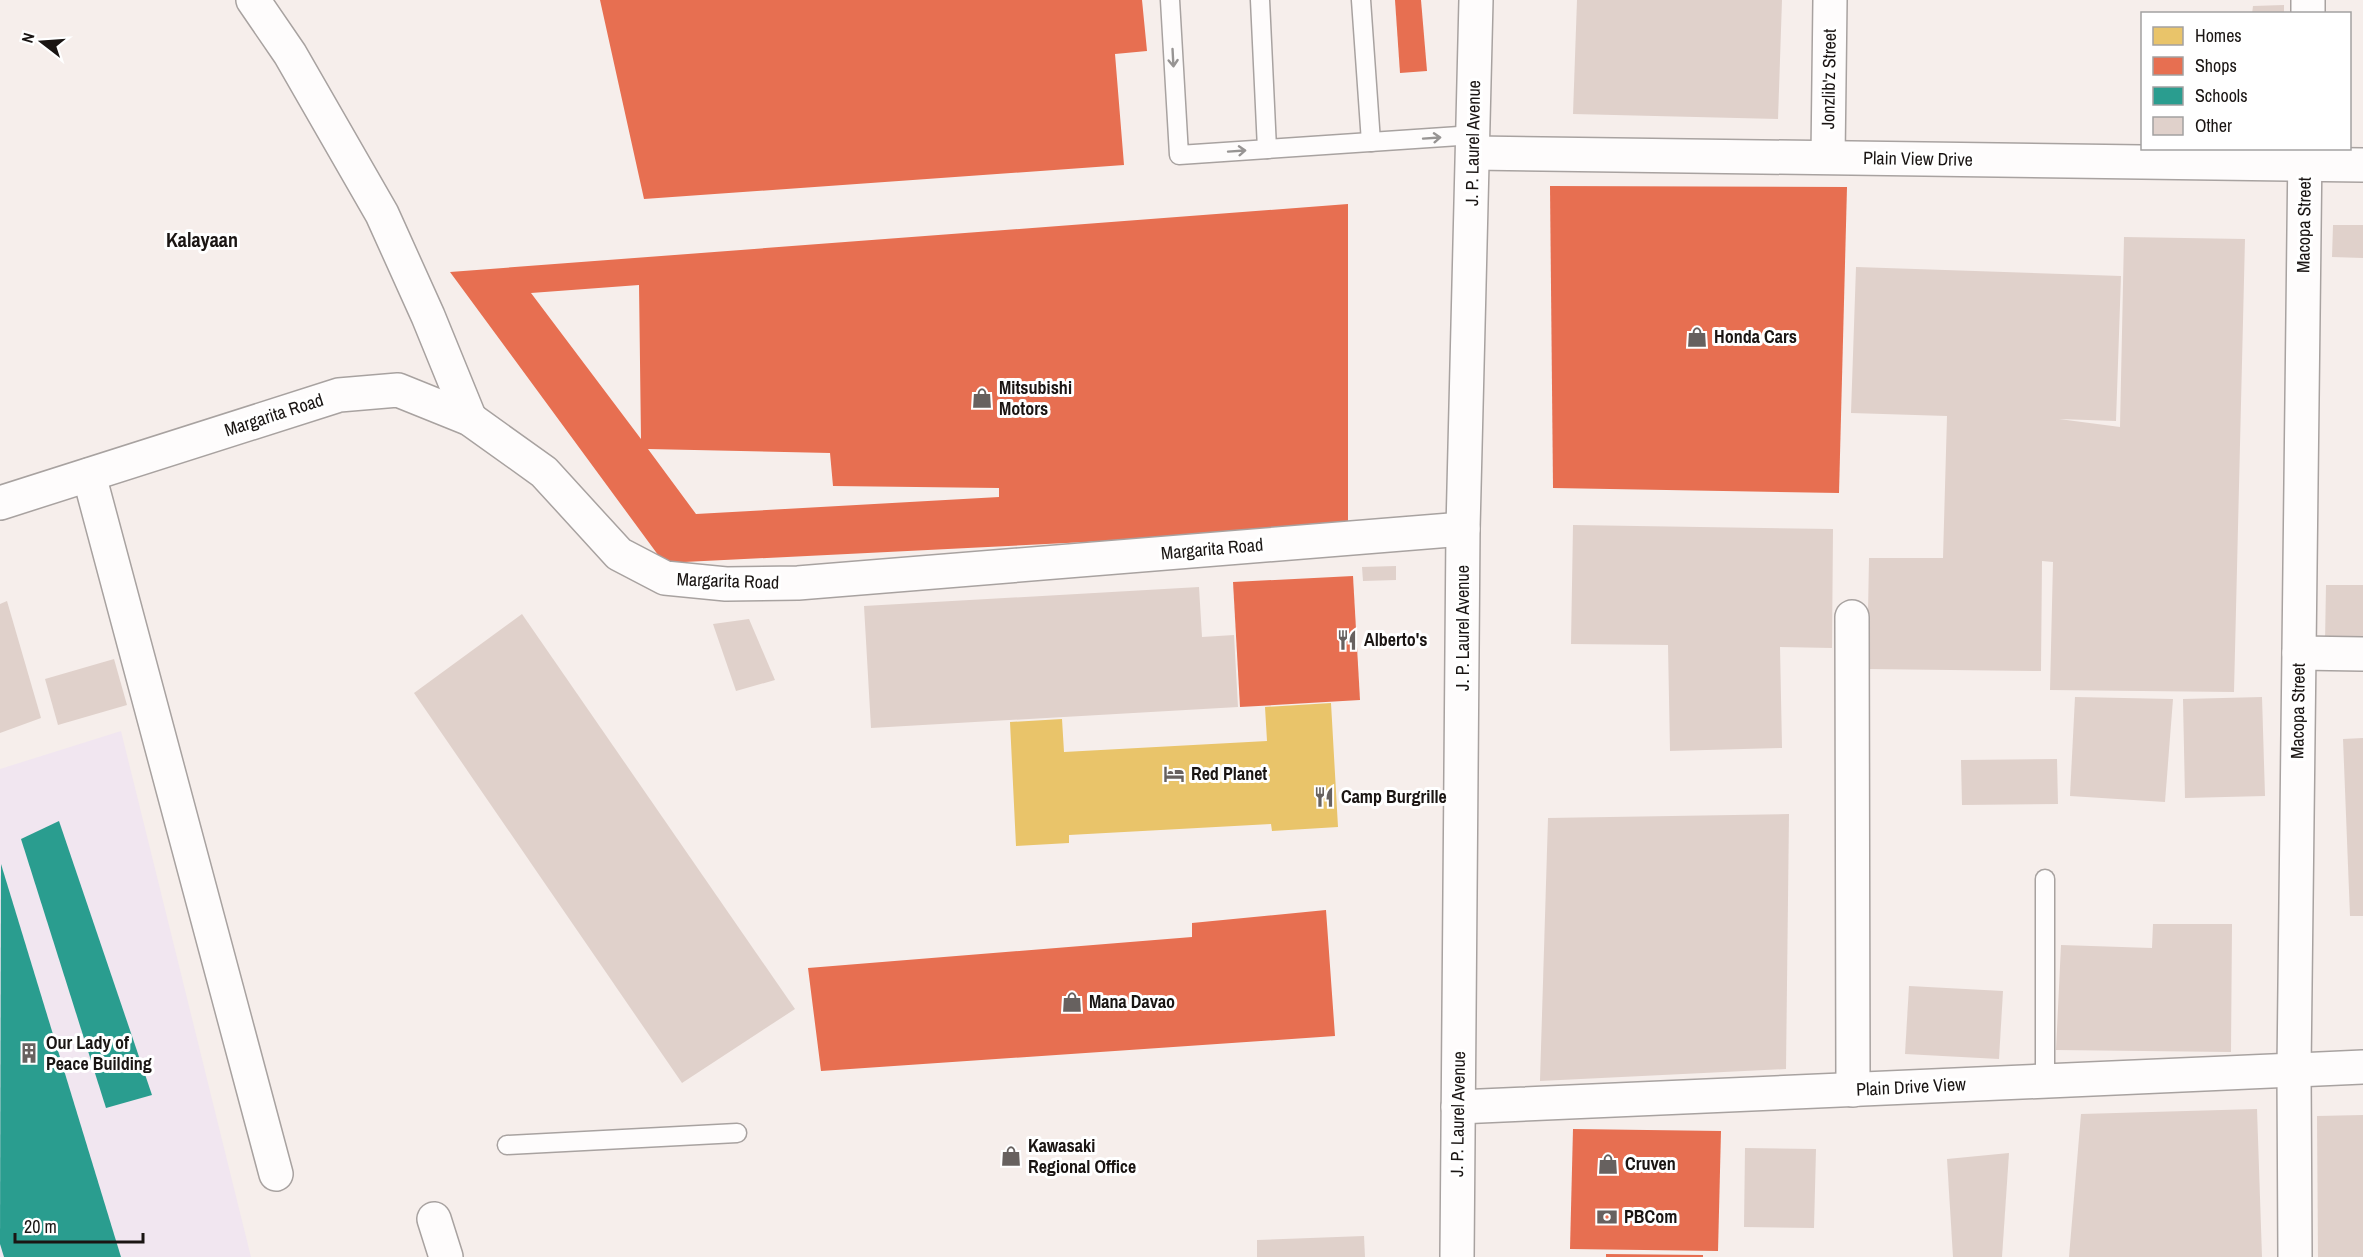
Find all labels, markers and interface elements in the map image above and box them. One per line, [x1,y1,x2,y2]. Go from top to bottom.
north arrow [12,12,72,72]
legend [2141,12,2351,150]
text: Homes [2195,23,2242,48]
street label: Jonzlib'z Street [1815,29,1842,129]
text: N [16,30,40,45]
one-way arrow [1168,48,1179,68]
text: Shops [2195,53,2237,78]
street label: J. P. Laurel Avenue [1459,80,1486,206]
text: Schools [2195,83,2248,108]
text: Other [2195,113,2232,138]
one-way arrow [1421,132,1441,143]
one-way arrow [1227,145,1247,156]
street label: Plain View Drive [1863,145,1973,172]
street label: Macopa Street [2290,177,2317,273]
district label: Kalayaan [166,226,238,253]
place label: Honda Cars [1714,324,1797,349]
shop icon: Honda Cars [1685,325,1709,349]
place label: Mitsubishi Motors [999,375,1072,421]
shop icon: Mitsubishi Motors [970,386,994,410]
street label: Margarita Road [221,387,326,442]
street label: Margarita Road [1160,532,1264,565]
street label: J. P. Laurel Avenue [1450,565,1475,691]
street label: Margarita Road [676,566,780,595]
place label: Alberto's [1364,627,1427,652]
restaurant icon: Alberto's [1335,628,1359,652]
street label: Macopa Street [2284,663,2311,759]
place label: Red Planet [1191,761,1267,786]
hotel icon: Red Planet [1162,762,1186,786]
place label: Camp Burgrille [1341,784,1447,809]
restaurant icon: Camp Burgrille [1312,785,1336,809]
place label: Mana Davao [1089,989,1175,1014]
shop icon: Mana Davao [1060,990,1084,1014]
place label: Our Lady of Peace Building [46,1030,152,1076]
building icon: Our Lady of Peace Building [17,1041,41,1065]
street label: J. P. Laurel Avenue [1444,1051,1471,1177]
street label: Plain Drive View [1856,1071,1967,1102]
place label: Kawasaki Regional Office [1028,1133,1136,1179]
shop icon: Kawasaki Regional Office [999,1144,1023,1168]
place label: Cruven [1625,1151,1676,1176]
shop icon: Cruven [1596,1152,1620,1176]
place label: PBCom [1624,1204,1677,1229]
bank icon: PBCom [1595,1205,1619,1229]
scale bar [15,1206,142,1244]
text: 20 m [24,1214,57,1239]

